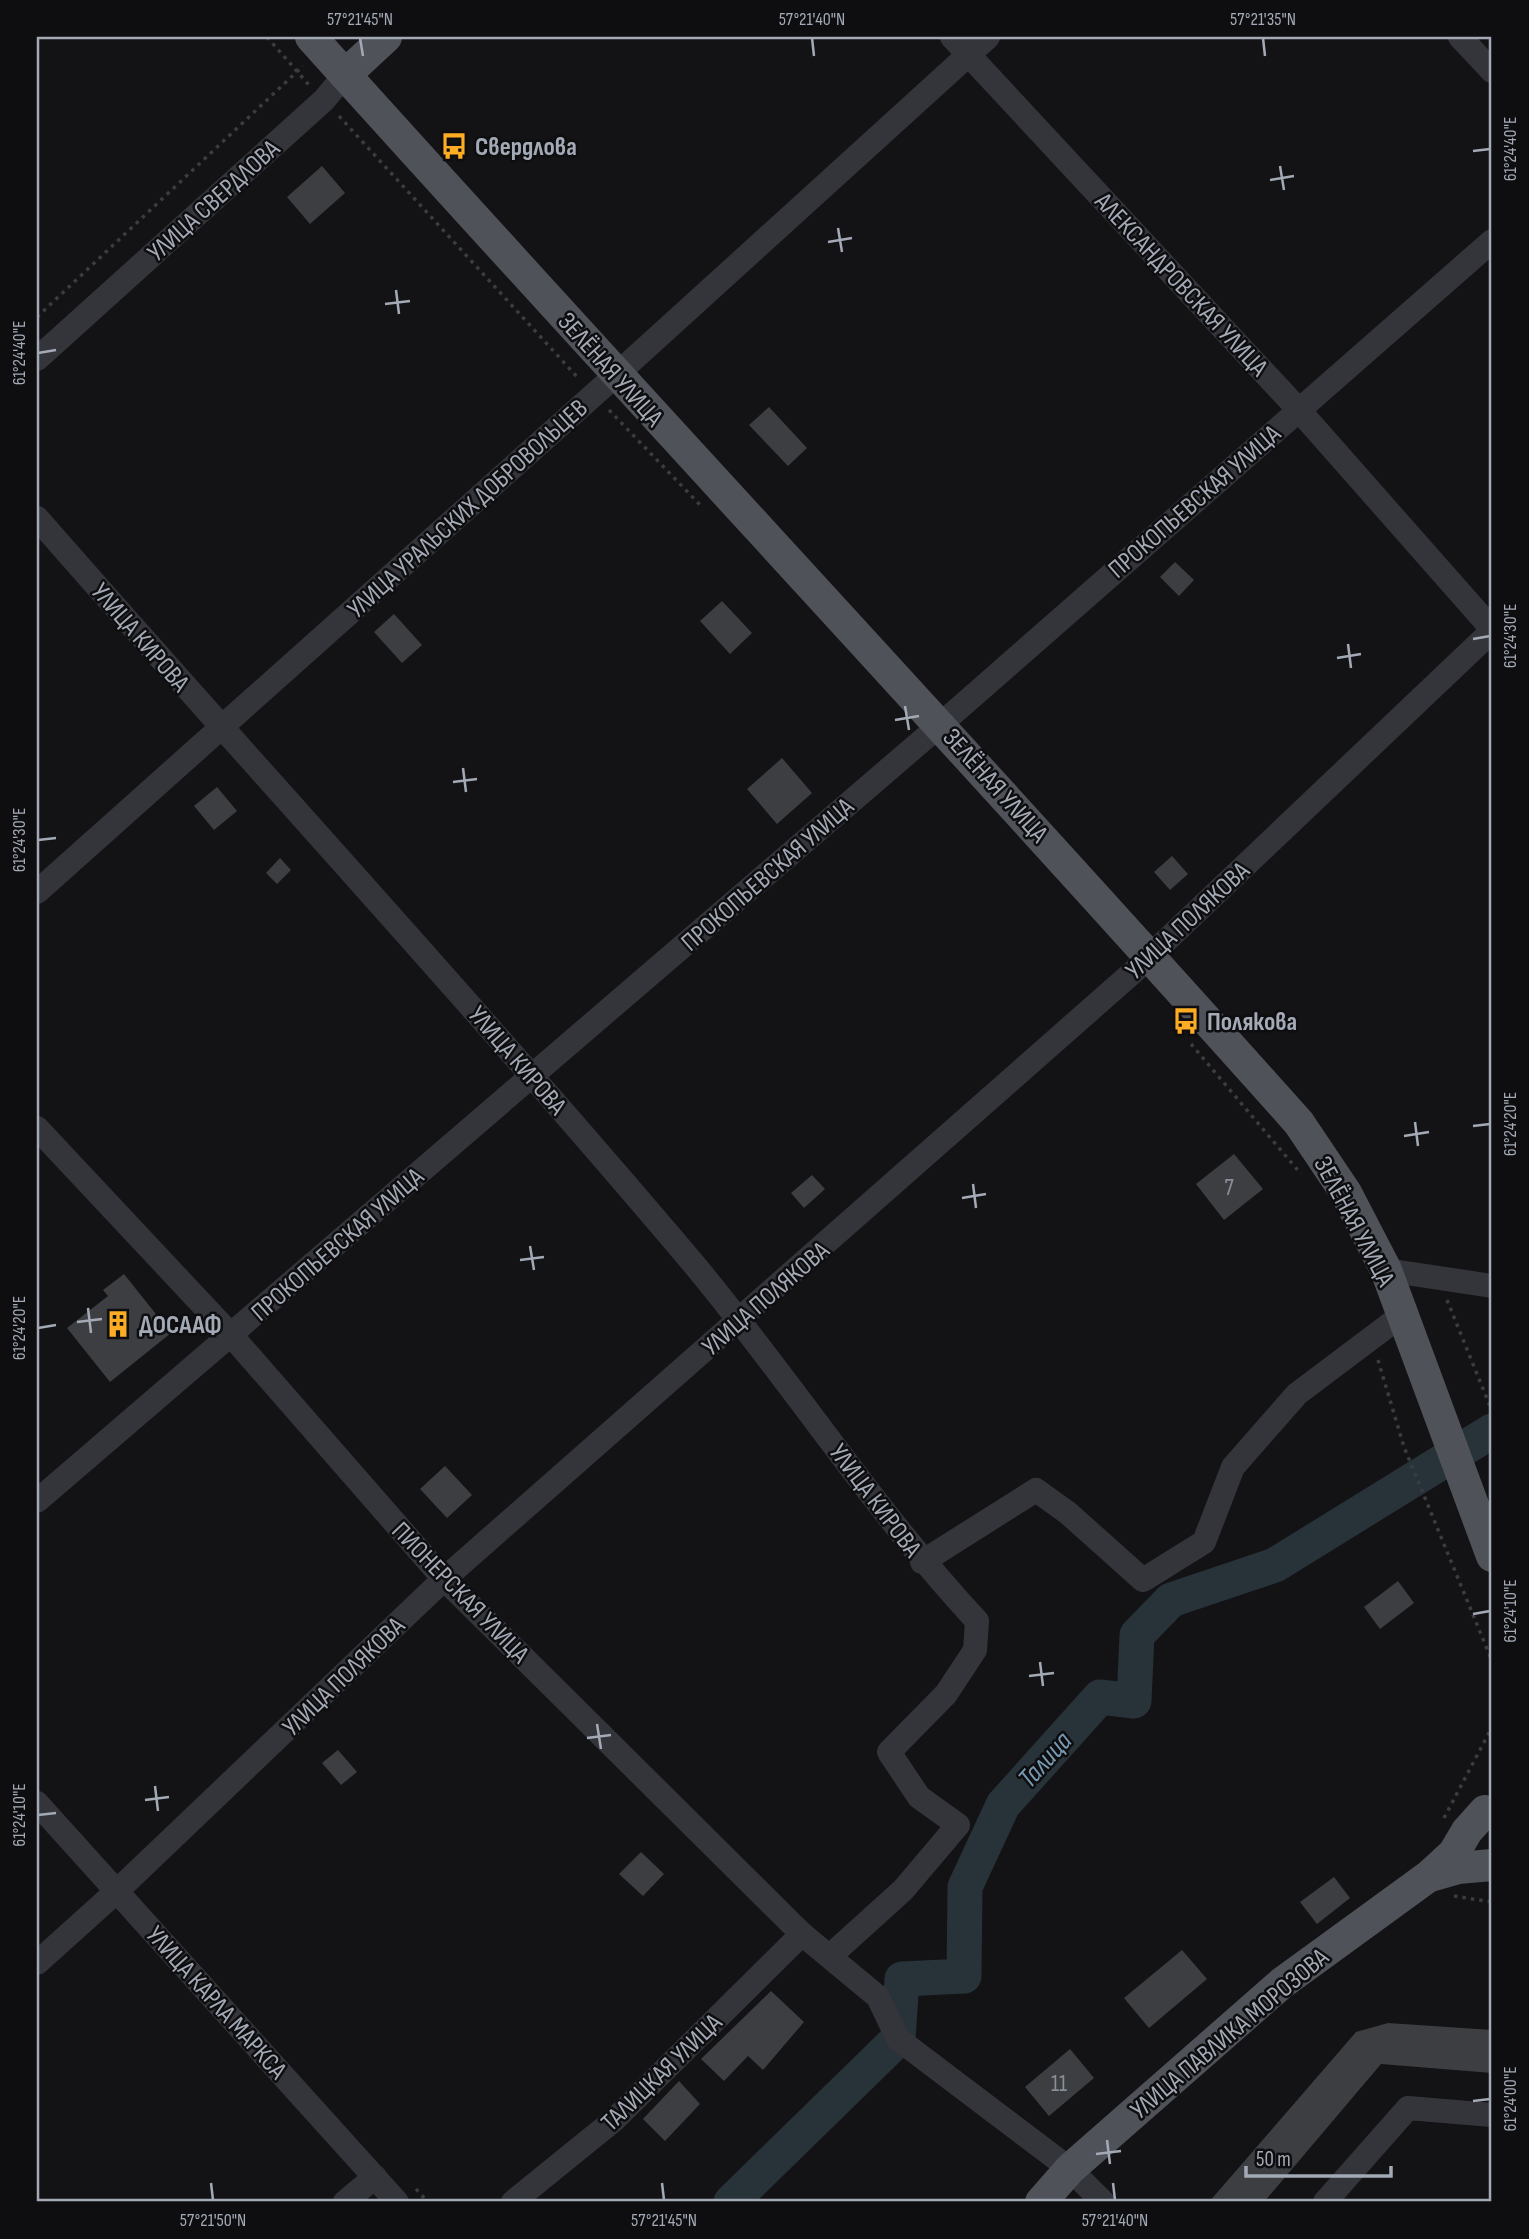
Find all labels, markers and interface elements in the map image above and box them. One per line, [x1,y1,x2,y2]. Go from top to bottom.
text: 57°21'45"N [327,9,393,30]
text: 57°21'40"N [779,9,845,30]
text: 57°21'35"N [1230,9,1296,30]
text: 61°24'40"E [1500,117,1521,181]
bus stop icon: Свердлова [439,131,469,161]
place label: Свердлова [475,132,577,163]
street label: УЛИЦА СВЕРДЛОВА [142,133,287,269]
street label: АЛЕКСАНДРОВСКАЯ УЛИЦА [1087,186,1274,384]
street label: ЗЕЛЁНАЯ УЛИЦА [551,307,670,434]
text: 61°24'40"E [9,321,30,385]
street label: УЛИЦА УРАЛЬСКИХ ДОБРОВОЛЬЦЕВ [342,393,595,625]
street label: ПРОКОПЬЕВСКАЯ УЛИЦА [1103,418,1288,585]
street label: УЛИЦА КИРОВА [84,577,196,699]
text: 61°24'30"E [1500,604,1521,668]
street label: ЗЕЛЁНАЯ УЛИЦА [936,723,1055,850]
street label: ПРОКОПЬЕВСКАЯ УЛИЦА [676,791,861,958]
text: 61°24'30"E [9,808,30,872]
street label: УЛИЦА ПОЛЯКОВА [1120,855,1257,986]
street label: УЛИЦА КИРОВА [461,1000,573,1122]
bus stop icon: Полякова [1171,1006,1201,1036]
place label: Полякова [1207,1007,1297,1038]
text: 61°24'20"E [1500,1092,1521,1156]
street label: ЗЕЛЁНАЯ УЛИЦА [1307,1152,1401,1293]
street label: ПРОКОПЬЕВСКАЯ УЛИЦА [246,1161,431,1328]
house number: 7 [1224,1174,1234,1202]
street label: УЛИЦА ПОЛЯКОВА [696,1235,836,1363]
text: 61°24'20"E [9,1296,30,1360]
building icon: ДОСААФ [103,1309,133,1339]
place label: ДОСААФ [139,1310,222,1341]
street label: УЛИЦА КИРОВА [822,1438,928,1564]
street label: ПИОНЕРСКАЯ УЛИЦА [385,1516,536,1671]
text: 61°24'10"E [1500,1579,1521,1643]
street label: УЛИЦА ПОЛЯКОВА [276,1610,412,1743]
water label: Талица [1011,1725,1079,1795]
text: 61°24'10"E [9,1783,30,1847]
street label: УЛИЦА КАРЛА МАРКСА [139,1920,293,2087]
street label: УЛИЦА ПАВЛИКА МОРОЗОВА [1125,1942,1336,2126]
street label: ТАЛИЦКАЯ УЛИЦА [595,2007,730,2138]
text: 61°24'00"E [1500,2066,1521,2132]
house number: 11 [1051,2070,1067,2098]
scale bar [1246,2134,1391,2178]
text: 50 m [1256,2147,1291,2172]
text: 57°21'50"N [180,2210,246,2231]
text: 57°21'45"N [631,2210,697,2231]
text: 57°21'40"N [1082,2210,1148,2231]

